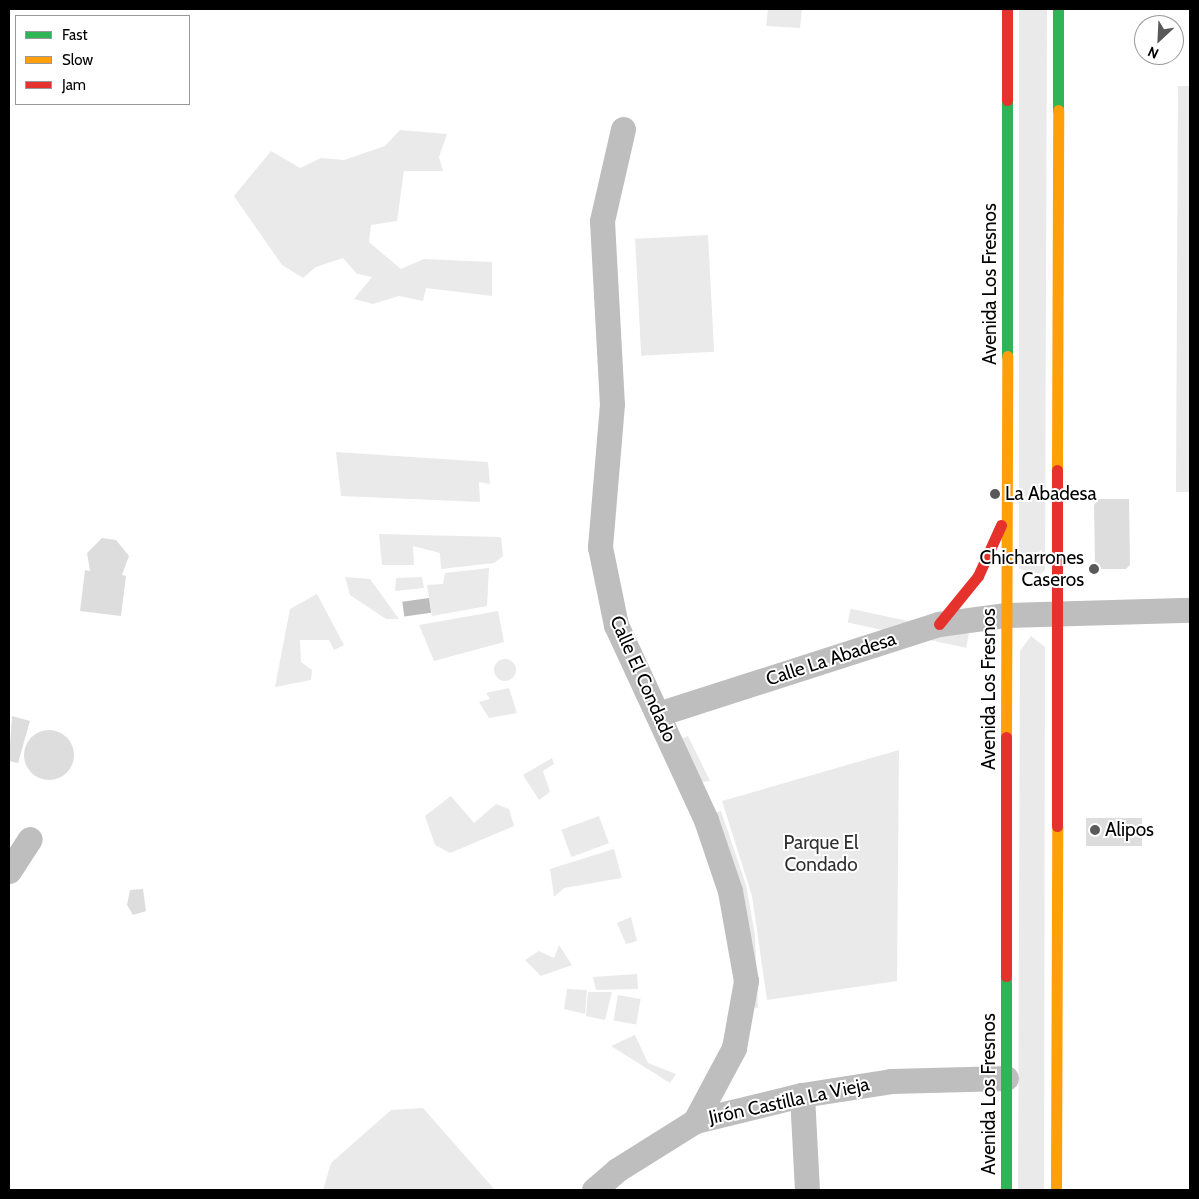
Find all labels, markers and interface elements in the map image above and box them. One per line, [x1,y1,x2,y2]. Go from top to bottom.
legend [15,15,190,105]
north arrow [1134,15,1184,65]
text: Fast [62,26,87,44]
text: N [1145,42,1161,63]
text: Slow [62,51,93,69]
text: Jam [62,76,86,94]
street label: Avenida Los Fresnos [979,203,1001,365]
place label: La Abadesa [1005,483,1097,505]
marker: La Abadesa [989,488,1001,500]
place label: Chicharrones Caseros [980,547,1084,591]
marker: Chicharrones Caseros [1088,563,1100,575]
street label: Avenida Los Fresnos [978,608,1000,770]
street label: Calle El Condado [605,612,681,746]
street label: Calle La Abadesa [763,627,899,691]
place label: Alipos [1105,819,1154,841]
marker: Alipos [1089,824,1101,836]
park label: Parque El Condado [783,832,859,876]
street label: Avenida Los Fresnos [978,1013,1000,1175]
street label: Jirón Castilla La Vieja [707,1073,871,1129]

